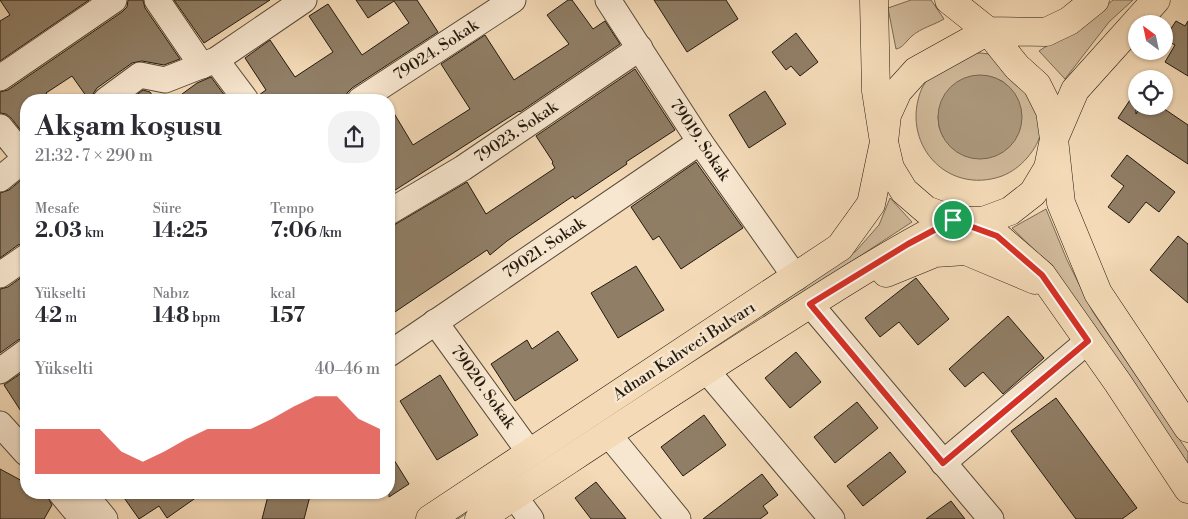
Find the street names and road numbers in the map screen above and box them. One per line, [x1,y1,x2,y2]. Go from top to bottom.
street label: 79024. Sokak [390,14,484,85]
street label: 79019. Sokak [665,95,735,186]
street label: 79023. Sokak [471,96,563,167]
street label: 79021. Sokak [499,212,590,283]
street label: Adnan Kahveci Bulvarı [608,297,759,405]
street label: 79020. Sokak [446,341,521,434]

